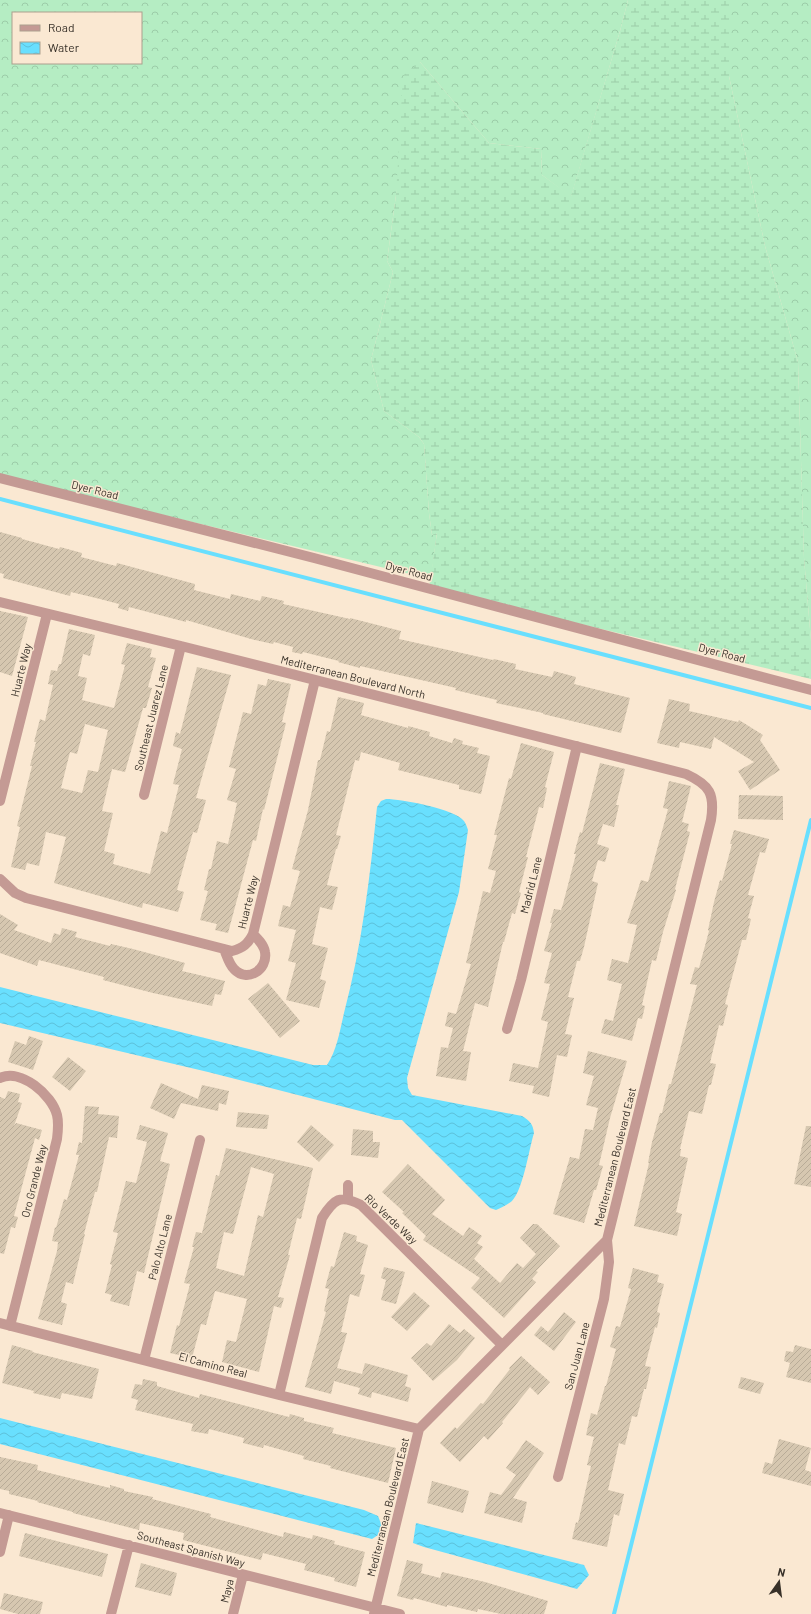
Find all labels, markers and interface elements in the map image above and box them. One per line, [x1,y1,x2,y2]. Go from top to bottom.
legend [12,12,142,64]
text: Road [48,20,75,34]
text: Water [48,40,80,54]
street label: Dyer Road [70,477,120,502]
street label: Dyer Road [384,558,434,583]
street label: Dyer Road [697,640,747,665]
street label: Huarte Way [8,642,33,698]
street label: Mediterranean Boulevard North [279,652,427,701]
street label: Southeast Juarez Lane [131,663,170,773]
street label: Madrid Lane [517,855,544,915]
street label: Huarte Way [235,874,260,930]
street label: Mediterranean Boulevard East [591,1086,638,1228]
street label: Oro Grande Way [18,1143,49,1219]
street label: Rio Verde Way [362,1191,420,1246]
street label: Palo Alto Lane [145,1212,174,1281]
street label: San Juan Lane [561,1320,592,1391]
street label: El Camino Real [178,1349,249,1380]
street label: Mediterranean Boulevard East [364,1436,411,1578]
street label: Southeast Spanish Way [136,1528,246,1569]
north arrow [759,1562,799,1602]
text: N [776,1565,787,1579]
street label: Maya [217,1578,236,1604]

